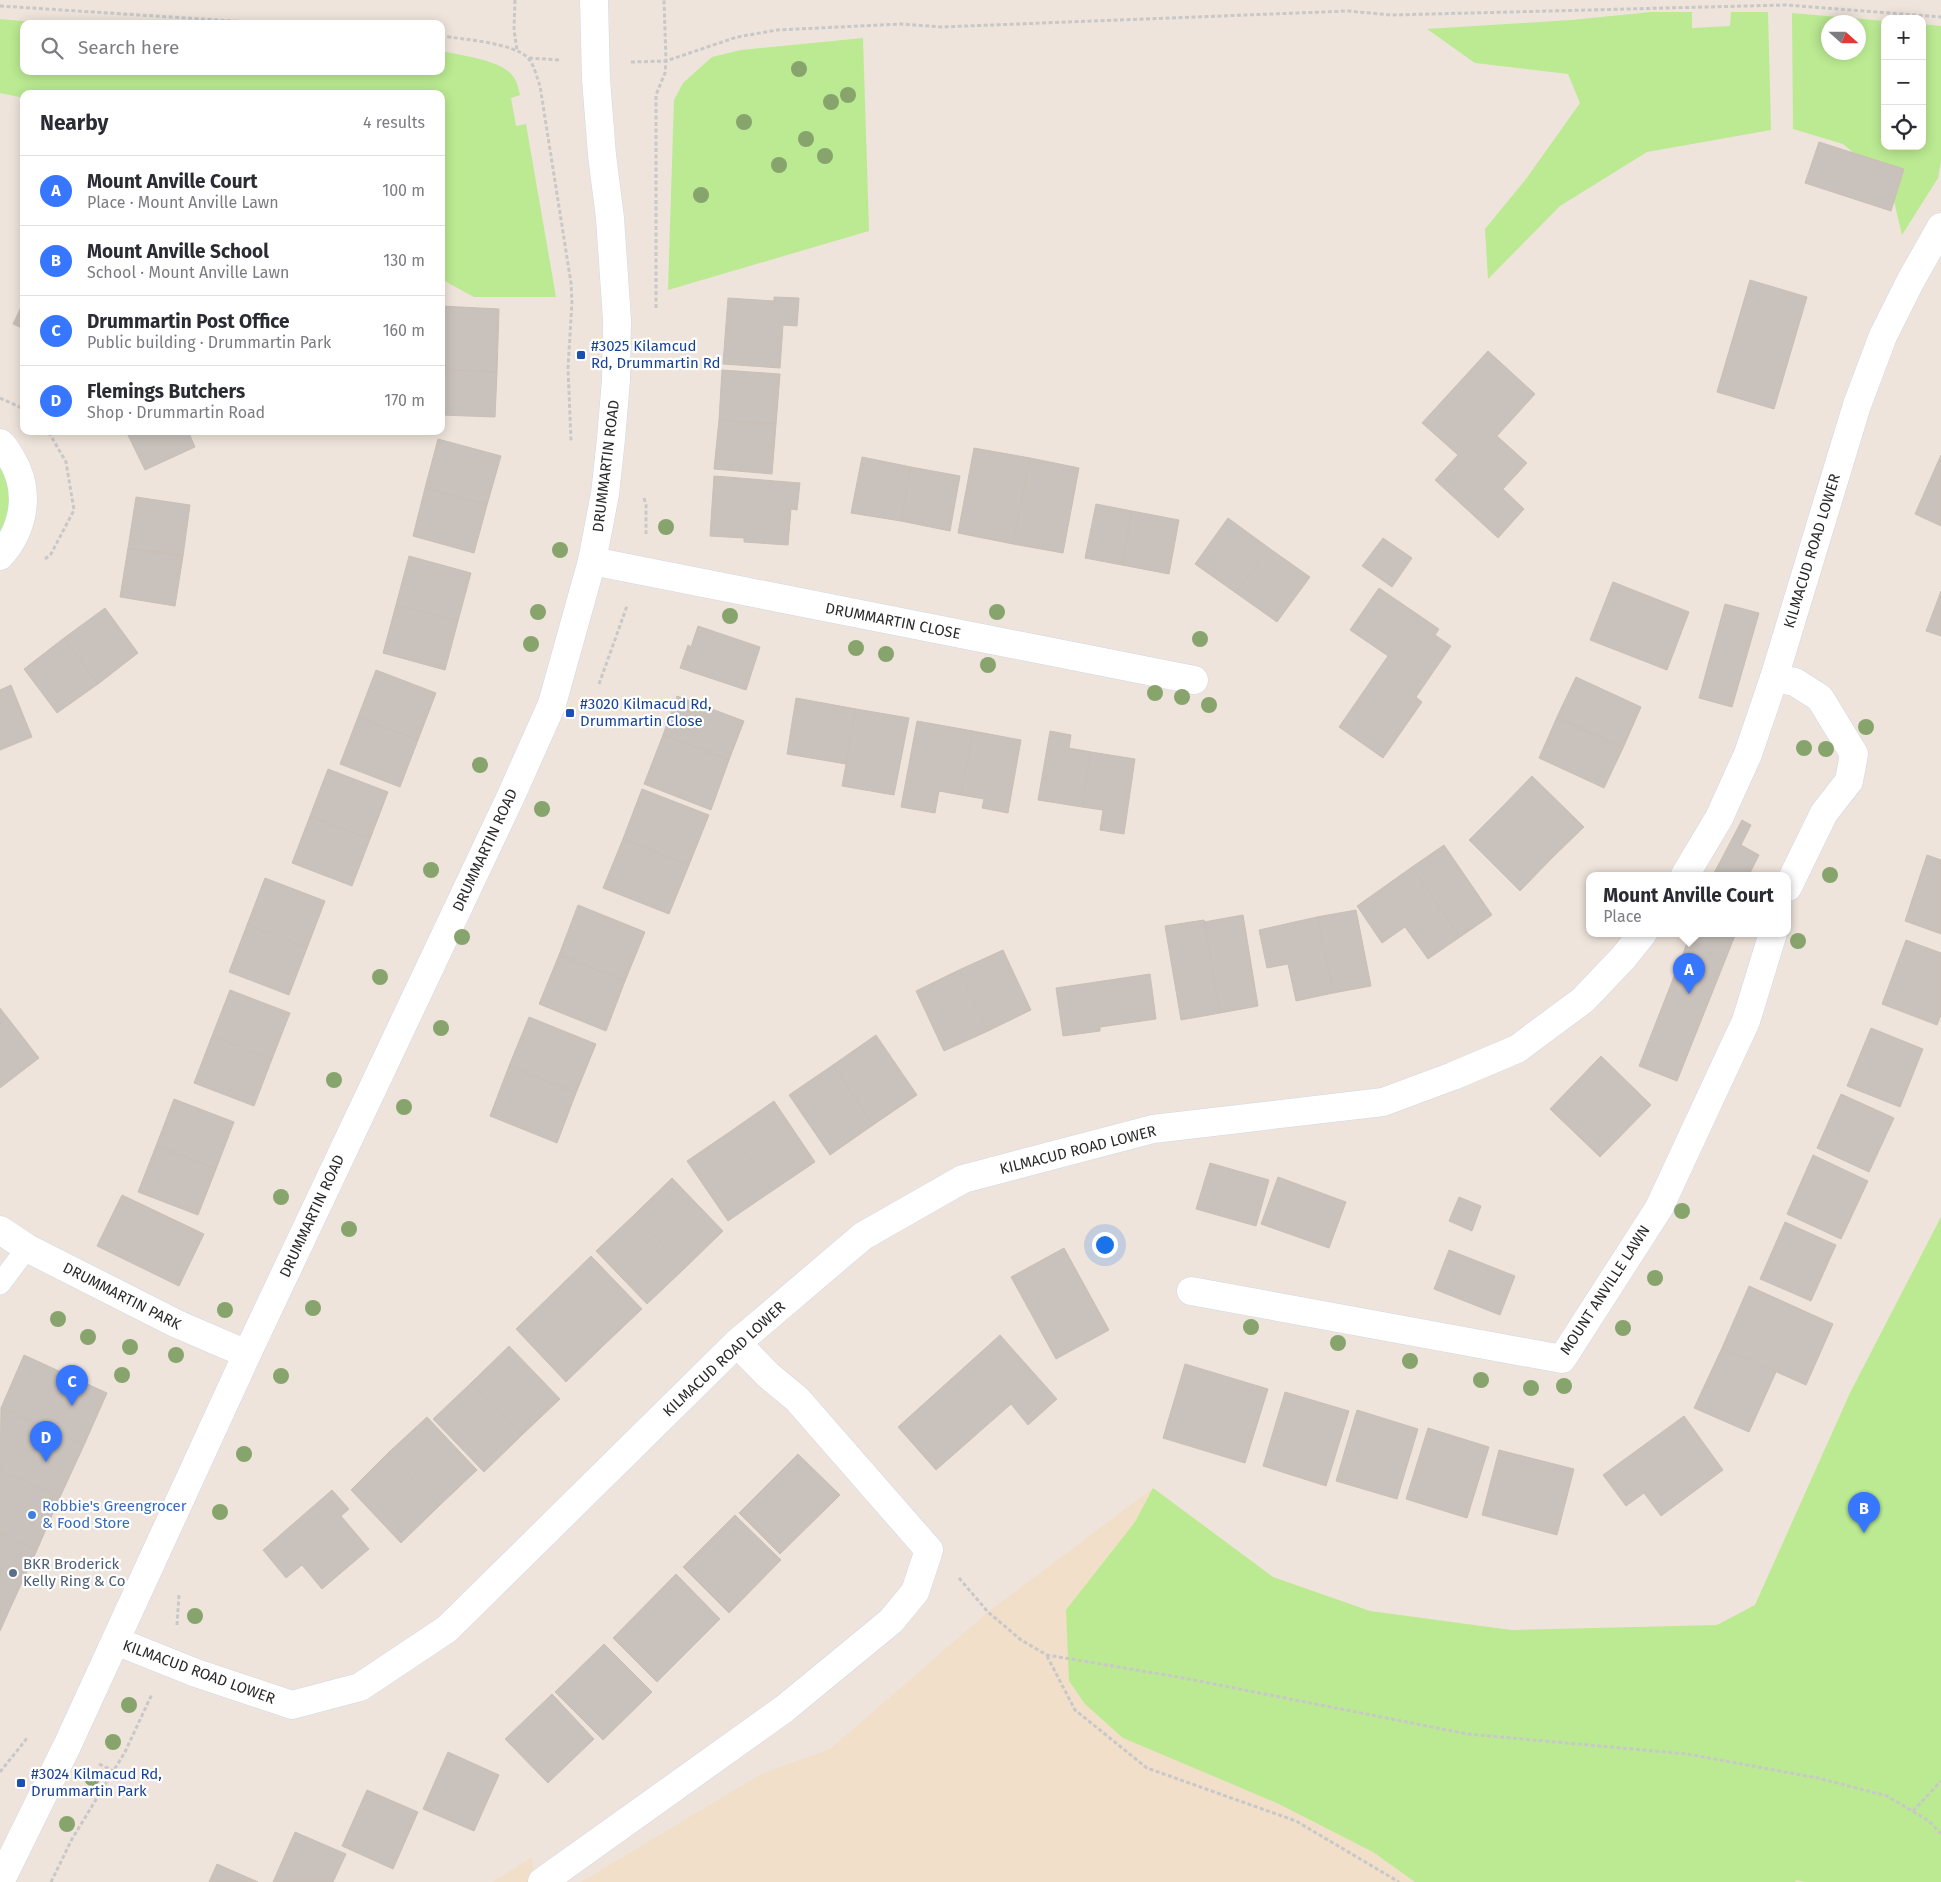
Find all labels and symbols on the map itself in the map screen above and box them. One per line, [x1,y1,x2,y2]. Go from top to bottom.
north arrow [1821,15,1866,60]
place label: #3025 Kilamcud Rd, Drummartin Rd [591,337,720,372]
marker: #3025 Kilamcud Rd, Drummartin Rd [575,349,587,361]
street label: DRUMMARTIN ROAD [589,399,623,533]
street label: KILMACUD ROAD LOWER [1780,472,1844,630]
street label: DRUMMARTIN CLOSE [824,599,962,643]
place label: #3020 Kilmacud Rd, Drummartin Close [580,695,712,730]
marker: #3020 Kilmacud Rd, Drummartin Close [564,707,576,719]
street label: DRUMMARTIN ROAD [449,786,521,914]
pin: A [1673,953,1705,994]
street label: KILMACUD ROAD LOWER [998,1122,1158,1178]
street label: DRUMMARTIN ROAD [276,1152,348,1280]
street label: MOUNT ANVILLE LAWN [1556,1222,1654,1358]
your location [1092,1232,1118,1258]
street label: DRUMMARTIN PARK [60,1258,184,1334]
street label: KILMACUD ROAD LOWER [659,1298,789,1420]
pin: C [56,1365,88,1406]
pin: D [30,1421,62,1462]
pin: B [1848,1492,1880,1533]
place label: Robbie's Greengrocer & Food Store [42,1497,187,1532]
marker: Robbie's Greengrocer & Food Store [26,1509,38,1521]
place label: BKR Broderick Kelly Ring & Co [23,1555,125,1590]
marker: BKR Broderick Kelly Ring & Co [7,1567,19,1579]
street label: KILMACUD ROAD LOWER [120,1636,278,1708]
place label: #3024 Kilmacud Rd, Drummartin Park [31,1765,162,1800]
marker: #3024 Kilmacud Rd, Drummartin Park [15,1777,27,1789]

